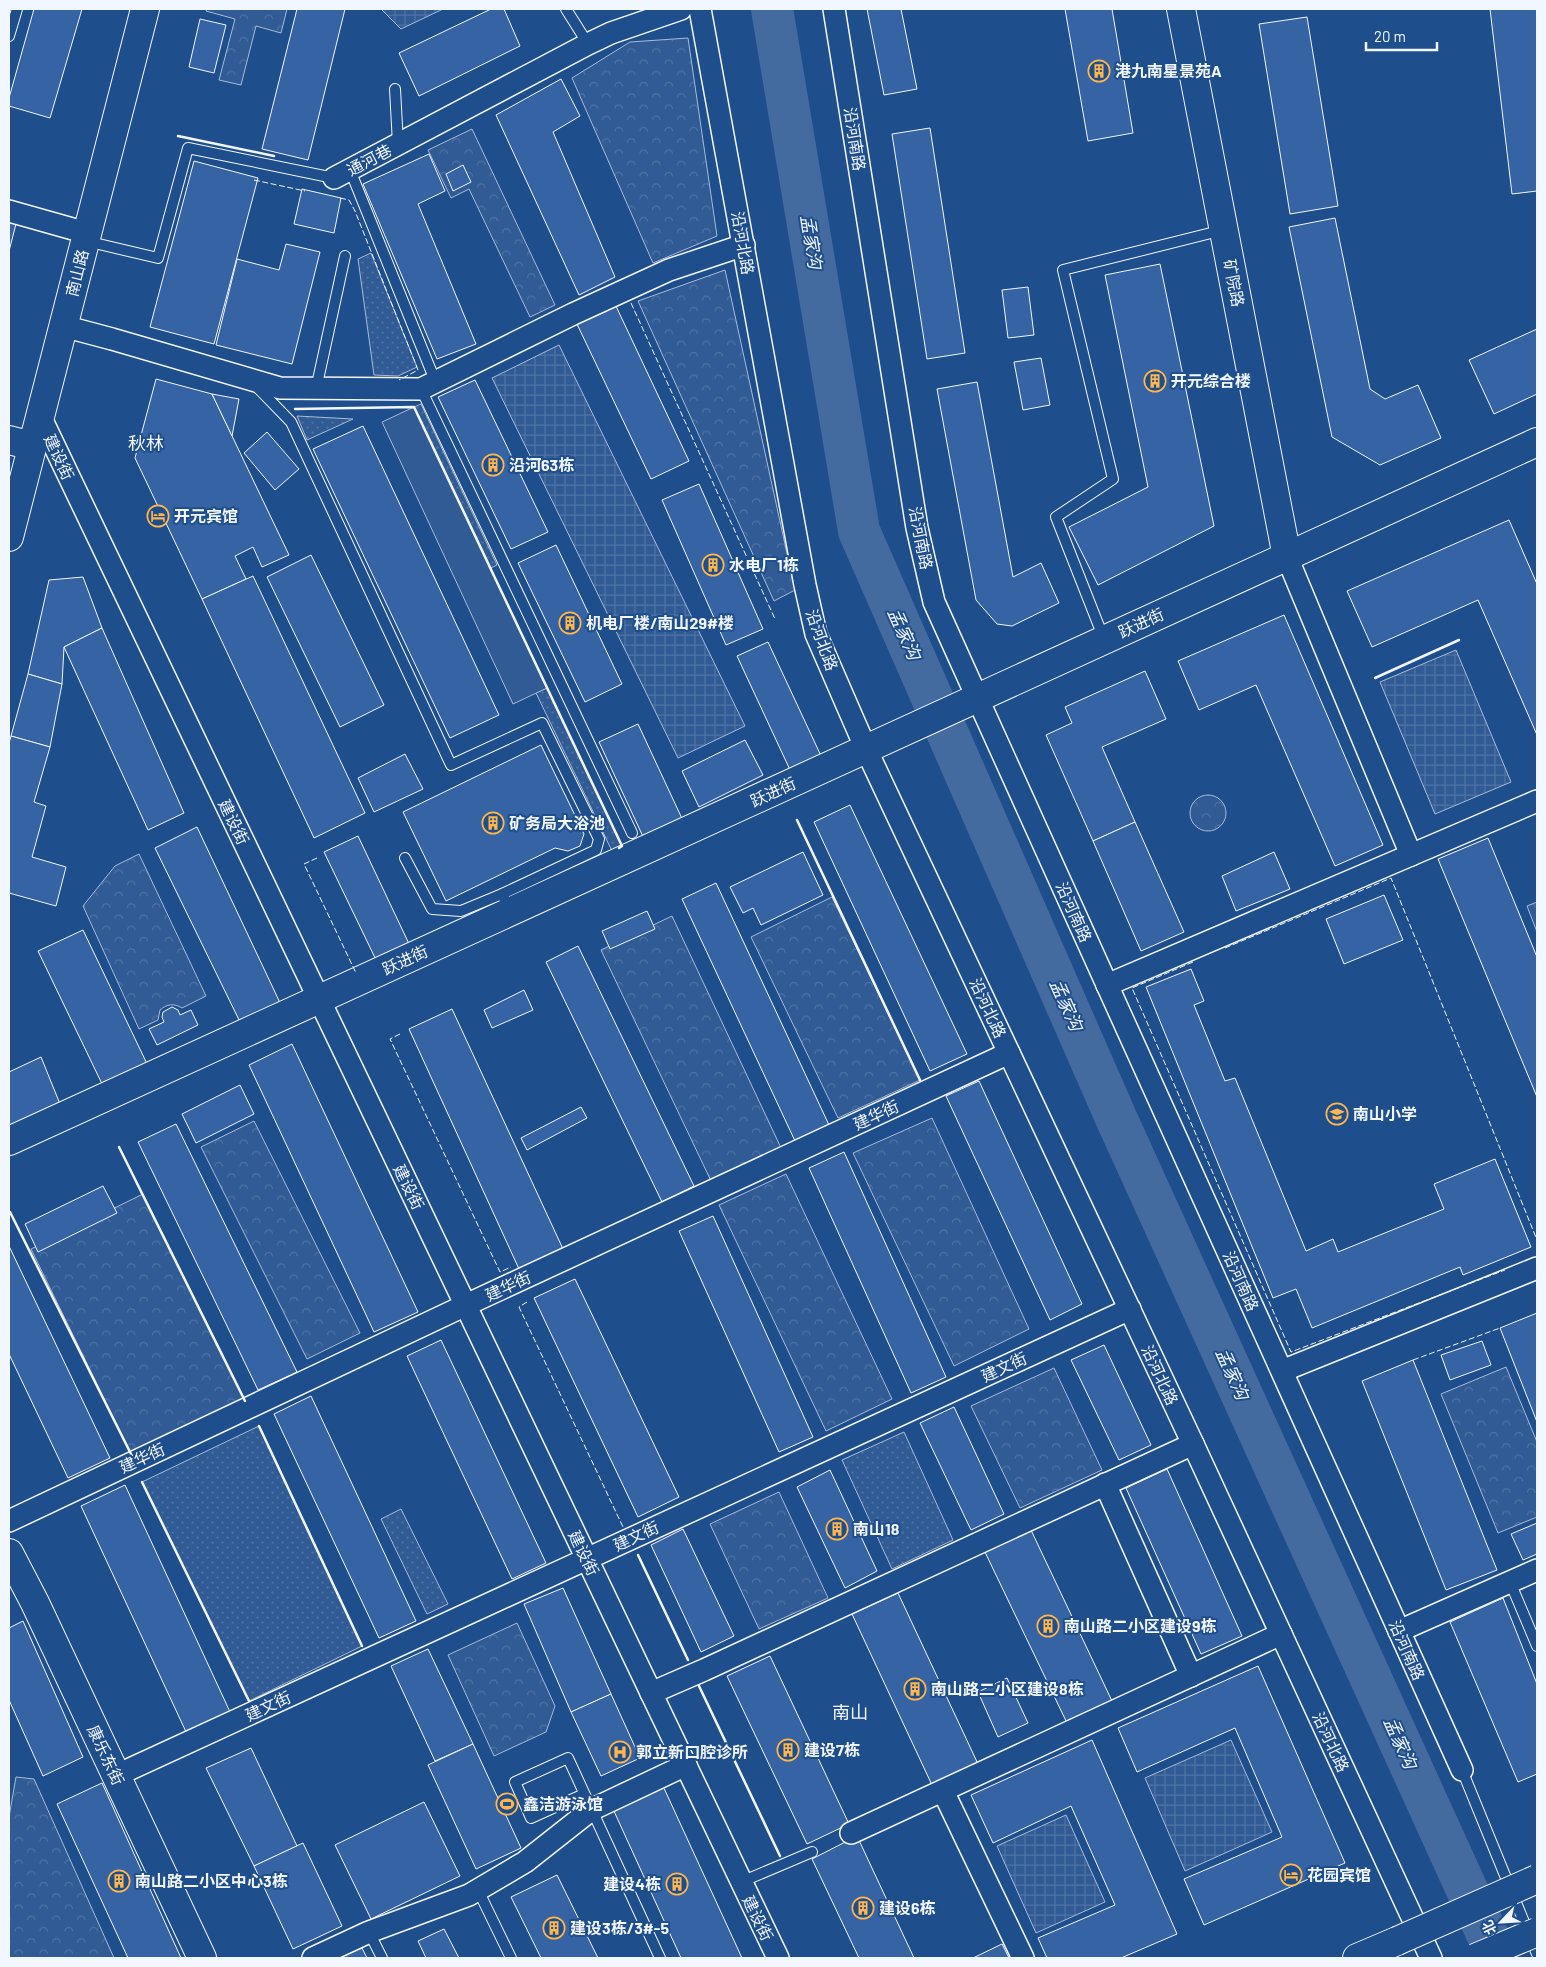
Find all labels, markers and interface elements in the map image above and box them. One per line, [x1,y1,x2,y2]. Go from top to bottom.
scale bar [1366,20,1437,52]
text: 20 m [1374,27,1406,45]
building icon: 港九南星景苑A [1087,59,1111,83]
place label: 港九南星景苑A [1115,61,1222,80]
street label: 沿河南路 [841,106,870,172]
street label: 通河巷 [343,140,394,179]
street label: 沿河北路 [729,210,758,276]
water label: 孟家沟 [797,213,827,272]
street label: 南山路 [61,247,92,298]
street label: 矿院路 [1221,258,1248,308]
building icon: 开元综合楼 [1143,369,1167,393]
place label: 开元综合楼 [1171,371,1251,390]
street label: 建设街 [41,431,78,483]
district label: 秋林 [128,432,164,454]
building icon: 沿河63栋 [481,453,505,477]
place label: 沿河63栋 [509,455,574,474]
hotel icon: 开元宾馆 [146,504,170,528]
street label: 沿河南路 [906,505,937,571]
place label: 开元宾馆 [174,506,238,525]
building icon: 水电厂1栋 [701,553,725,577]
place label: 水电厂1栋 [729,555,799,574]
water label: 孟家沟 [884,604,927,665]
street label: 跃进街 [1115,604,1167,641]
street label: 沿河北路 [803,607,842,673]
building icon: 机电厂楼/南山29#楼 [558,611,582,635]
place label: 机电厂楼/南山29#楼 [586,613,734,632]
street label: 跃进街 [747,773,799,810]
street label: 建设街 [215,796,254,848]
building icon: 矿务局大浴池 [481,811,505,835]
place label: 矿务局大浴池 [509,813,605,832]
street label: 沿河南路 [1053,879,1096,945]
street label: 跃进街 [379,941,431,978]
street label: 沿河北路 [966,975,1011,1041]
water label: 孟家沟 [1046,975,1089,1036]
street label: 建华街 [850,1096,902,1133]
school or university icon: 南山小学 [1325,1102,1349,1126]
place label: 南山小学 [1353,1104,1417,1123]
street label: 建设街 [390,1161,429,1213]
street label: 沿河南路 [1220,1248,1263,1314]
street label: 建华街 [482,1267,534,1304]
street label: 沿河北路 [1138,1342,1183,1408]
water label: 孟家沟 [1212,1344,1255,1405]
street label: 建文街 [978,1348,1030,1385]
street label: 建华街 [116,1439,168,1476]
street label: 建文街 [610,1517,662,1554]
building icon: 南山18 [825,1517,849,1541]
place label: 南山18 [853,1519,900,1538]
street label: 建设街 [565,1527,604,1579]
building icon: 南山路二小区建设9栋 [1036,1614,1060,1638]
place label: 南山路二小区建设9栋 [1064,1616,1217,1635]
street label: 沿河南路 [1386,1617,1429,1683]
building icon: 南山路二小区建设8栋 [903,1677,927,1701]
place label: 南山路二小区建设8栋 [931,1679,1084,1698]
street label: 建文街 [242,1687,294,1724]
district label: 南山 [832,1701,868,1723]
street label: 沿河北路 [1309,1709,1354,1775]
water label: 孟家沟 [1380,1713,1423,1774]
street label: 康乐东街 [84,1722,129,1788]
building icon: 建设7栋 [776,1738,800,1762]
hospital icon: 郭立新口腔诊所 [608,1740,632,1764]
place label: 建设7栋 [804,1740,860,1759]
place label: 郭立新口腔诊所 [636,1742,748,1761]
sports icon: 鑫洁游泳馆 [495,1792,519,1816]
place label: 鑫洁游泳馆 [523,1794,603,1813]
hotel icon: 花园宾馆 [1279,1863,1303,1887]
place label: 花园宾馆 [1307,1865,1371,1884]
building icon: 南山路二小区中心3栋 [107,1869,131,1893]
place label: 南山路二小区中心3栋 [135,1871,288,1890]
building icon: 建设4栋 [665,1872,689,1896]
place label: 建设4栋 [603,1874,661,1893]
street label: 建设街 [739,1892,778,1944]
building icon: 建设6栋 [851,1896,875,1920]
north arrow [1476,1897,1526,1947]
place label: 建设6栋 [879,1898,936,1917]
building icon: 建设3栋/3#-5 [542,1916,566,1940]
place label: 建设3栋/3#-5 [570,1918,669,1937]
text: 北 [1478,1918,1499,1938]

